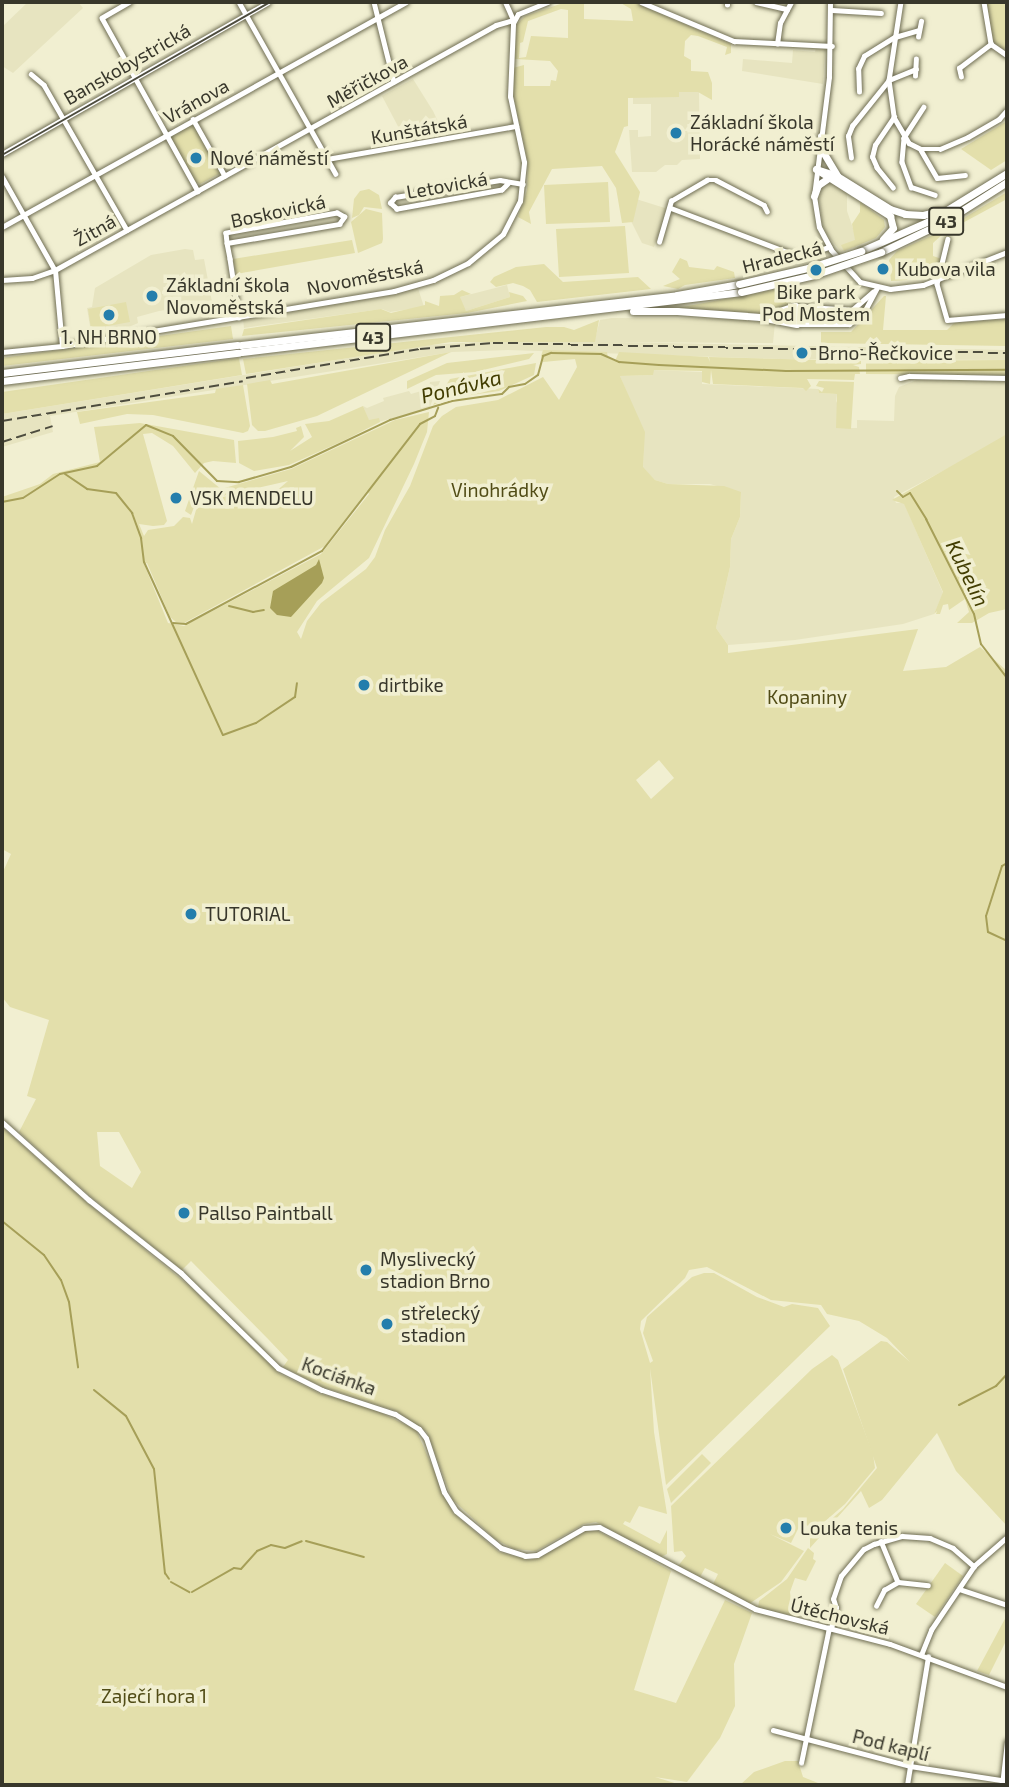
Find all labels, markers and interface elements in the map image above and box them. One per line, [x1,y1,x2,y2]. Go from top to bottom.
street label: Banskobystrická [60,19,194,109]
street label: Měřičkova [323,49,411,113]
street label: Vránova [159,74,233,128]
street label: Kunštátská [369,109,469,149]
place label: Základní škola Horácké náměstí [690,111,835,155]
marker: Základní škola Horácké náměstí [668,125,684,141]
place label: Nové náměstí [210,147,328,169]
marker: Nové náměstí [188,150,204,166]
street label: Letovická [405,167,489,203]
street label: Boskovická [228,190,328,232]
road number: 43 [927,206,965,236]
street label: Žitná [70,209,120,251]
street label: Hradecká [740,236,824,278]
street label: Novoměstská [305,255,425,299]
place label: Kubova vila [897,258,996,280]
marker: Kubova vila [875,261,891,277]
marker: Bike park Pod Mostem [808,262,824,278]
place label: Základní škola Novoměstská [166,274,290,318]
place label: Bike park Pod Mostem [762,281,870,325]
marker: Základní škola Novoměstská [144,288,160,304]
marker: 1. NH BRNO [101,307,117,323]
road number: 43 [354,323,392,352]
place label: 1. NH BRNO [61,326,157,348]
place label: Brno-Řečkovice [818,342,953,364]
marker: Brno-Řečkovice [792,343,812,363]
water label: Ponávka [418,364,504,408]
park label: Vinohrádky [451,479,549,501]
place label: VSK MENDELU [190,487,314,509]
marker: VSK MENDELU [168,490,184,506]
water label: Kubelín [941,536,995,610]
place label: dirtbike [378,674,444,696]
marker: dirtbike [356,677,372,693]
park label: Kopaniny [767,686,847,708]
place label: TUTORIAL [205,903,290,925]
marker: TUTORIAL [183,906,199,922]
place label: Pallso Paintball [198,1202,333,1224]
marker: Pallso Paintball [176,1205,192,1221]
place label: Myslivecký stadion Brno [380,1248,490,1292]
marker: Myslivecký stadion Brno [358,1262,374,1278]
place label: střelecký stadion [401,1302,480,1346]
marker: střelecký stadion [379,1316,395,1332]
street label: Kociánka [299,1352,379,1400]
place label: Louka tenis [800,1517,899,1539]
marker: Louka tenis [778,1520,794,1536]
street label: Útěchovská [788,1593,892,1639]
park label: Zaječí hora 1 [101,1685,207,1707]
street label: Pod kaplí [850,1724,932,1766]

